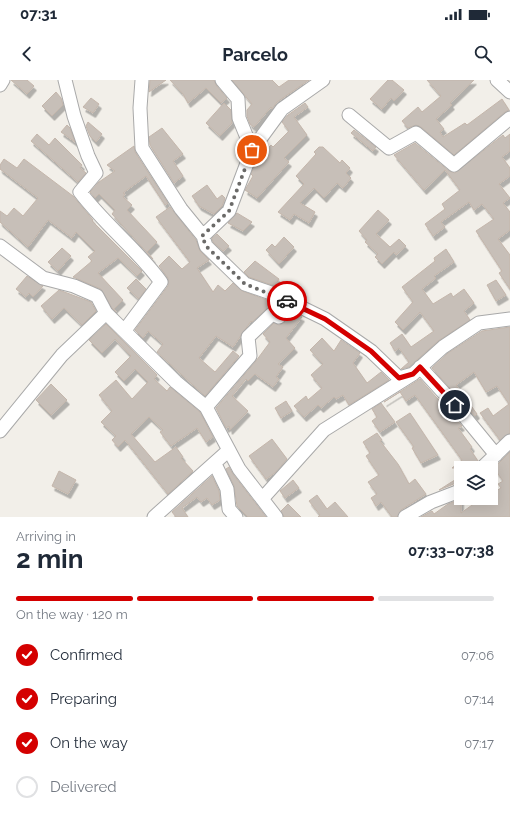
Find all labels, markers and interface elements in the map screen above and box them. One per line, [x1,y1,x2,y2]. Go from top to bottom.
text: 07:31 [20,5,57,23]
icon: back [16,43,38,65]
icon: search [472,43,494,65]
text: Parcelo [222,44,288,65]
pin [235,133,269,167]
icon: bag [241,139,263,161]
courier [267,281,307,321]
icon: car [276,290,298,312]
pin [438,388,472,422]
icon: home [444,394,466,416]
map controls [454,461,498,505]
button: layers [454,461,498,505]
text: Arriving in [16,529,76,544]
text: 07:33–07:38 [408,542,494,560]
text: 2 min [16,544,83,574]
text: On the way · 120 m [16,607,128,622]
icon: check [16,644,38,666]
text: Confirmed [50,646,123,664]
text: 07:06 [461,648,494,663]
icon: check [16,688,38,710]
text: Preparing [50,690,117,708]
text: 07:14 [464,692,494,707]
icon: check [16,732,38,754]
text: On the way [50,734,128,752]
text: 07:17 [464,736,494,751]
text: Delivered [50,778,117,796]

